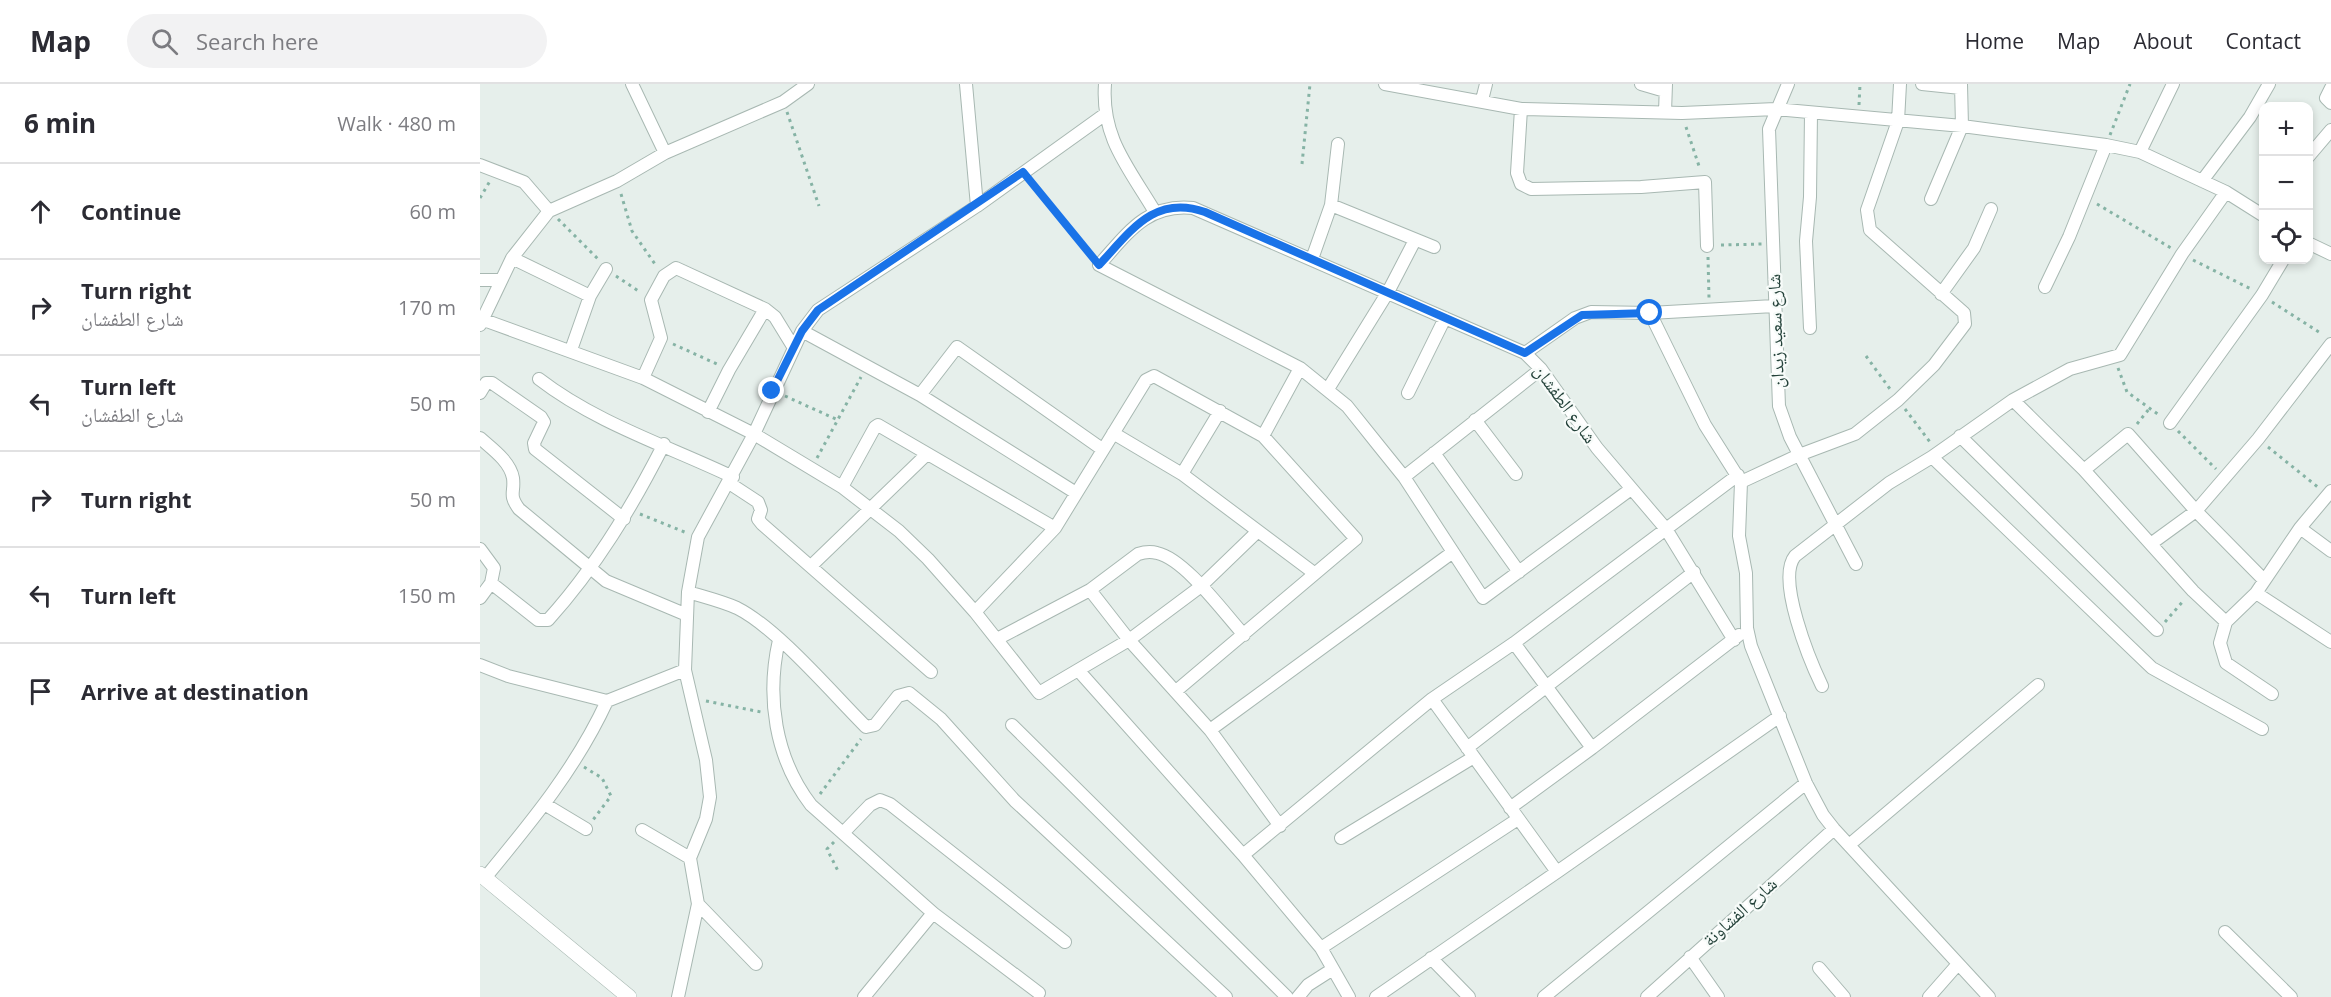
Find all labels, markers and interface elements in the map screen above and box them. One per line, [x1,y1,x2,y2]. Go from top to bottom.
search box [127,14,547,68]
text: Map [30,22,91,60]
icon: search [148,25,181,58]
text: Search here [196,26,319,56]
text: Home [1965,27,2024,55]
text: Map [2057,27,2100,55]
text: About [2133,27,2193,55]
text: Contact [2226,27,2301,55]
map controls [2259,102,2313,264]
button: + [2259,102,2313,156]
text: 6 min [24,105,96,141]
text: Walk · 480 m [337,110,456,137]
button: − [2259,156,2313,210]
icon: ahead [24,195,57,228]
text: Continue [81,196,181,226]
text: 60 m [409,198,456,225]
button: locate [2259,210,2313,264]
street label: شارع سعيد زيدان [1761,273,1789,389]
text: Turn right [81,275,192,305]
icon: right [24,291,57,324]
text: 170 m [398,294,456,321]
route start [1636,299,1662,325]
text: شارع الطفشان [81,305,184,332]
street label: شارع الطفشان [1529,359,1603,448]
text: Turn left [81,371,176,401]
route end [758,377,784,403]
icon: left [24,387,57,420]
text: 50 m [409,390,456,417]
text: شارع الطفشان [81,401,184,428]
icon: right [24,483,57,516]
text: Turn right [81,484,192,514]
text: 50 m [409,486,456,513]
icon: left [24,579,57,612]
text: Turn left [81,580,176,610]
text: 150 m [398,582,456,609]
icon: arrive [24,675,57,708]
text: Arrive at destination [81,676,309,706]
street label: شارع الفشاونة [1697,872,1782,951]

